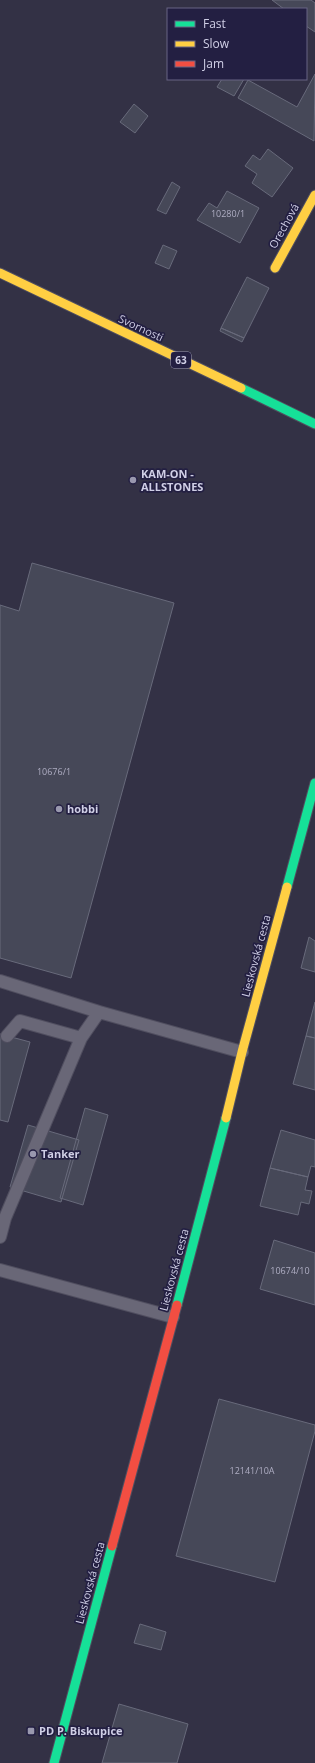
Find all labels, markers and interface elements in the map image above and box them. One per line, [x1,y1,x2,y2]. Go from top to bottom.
legend [167,8,307,80]
text: Fast [203,15,226,32]
text: Slow [203,35,230,52]
text: Jam [202,55,224,72]
street label: Orechová [265,200,302,251]
house number: 10280/1 [211,207,245,220]
street label: Svornosti [116,311,166,344]
road number: 63 [171,352,191,368]
place label: KAM-ON - ALLSTONES [141,466,203,494]
marker: KAM-ON - ALLSTONES [128,475,138,485]
house number: 10676/1 [37,765,71,778]
place label: hobbi [67,801,98,816]
marker: hobbi [54,804,64,814]
street label: Lieskovská cesta [237,913,274,999]
place label: Tanker [41,1146,80,1161]
marker: Tanker [28,1149,38,1159]
street label: Lieskovská cesta [155,1227,192,1313]
house number: 10674/10 [270,1264,310,1277]
house number: 12141/10A [229,1464,275,1477]
street label: Lieskovská cesta [71,1540,108,1626]
place label: PD P. Biskupice [39,1723,123,1738]
marker: PD P. Biskupice [26,1726,36,1736]

